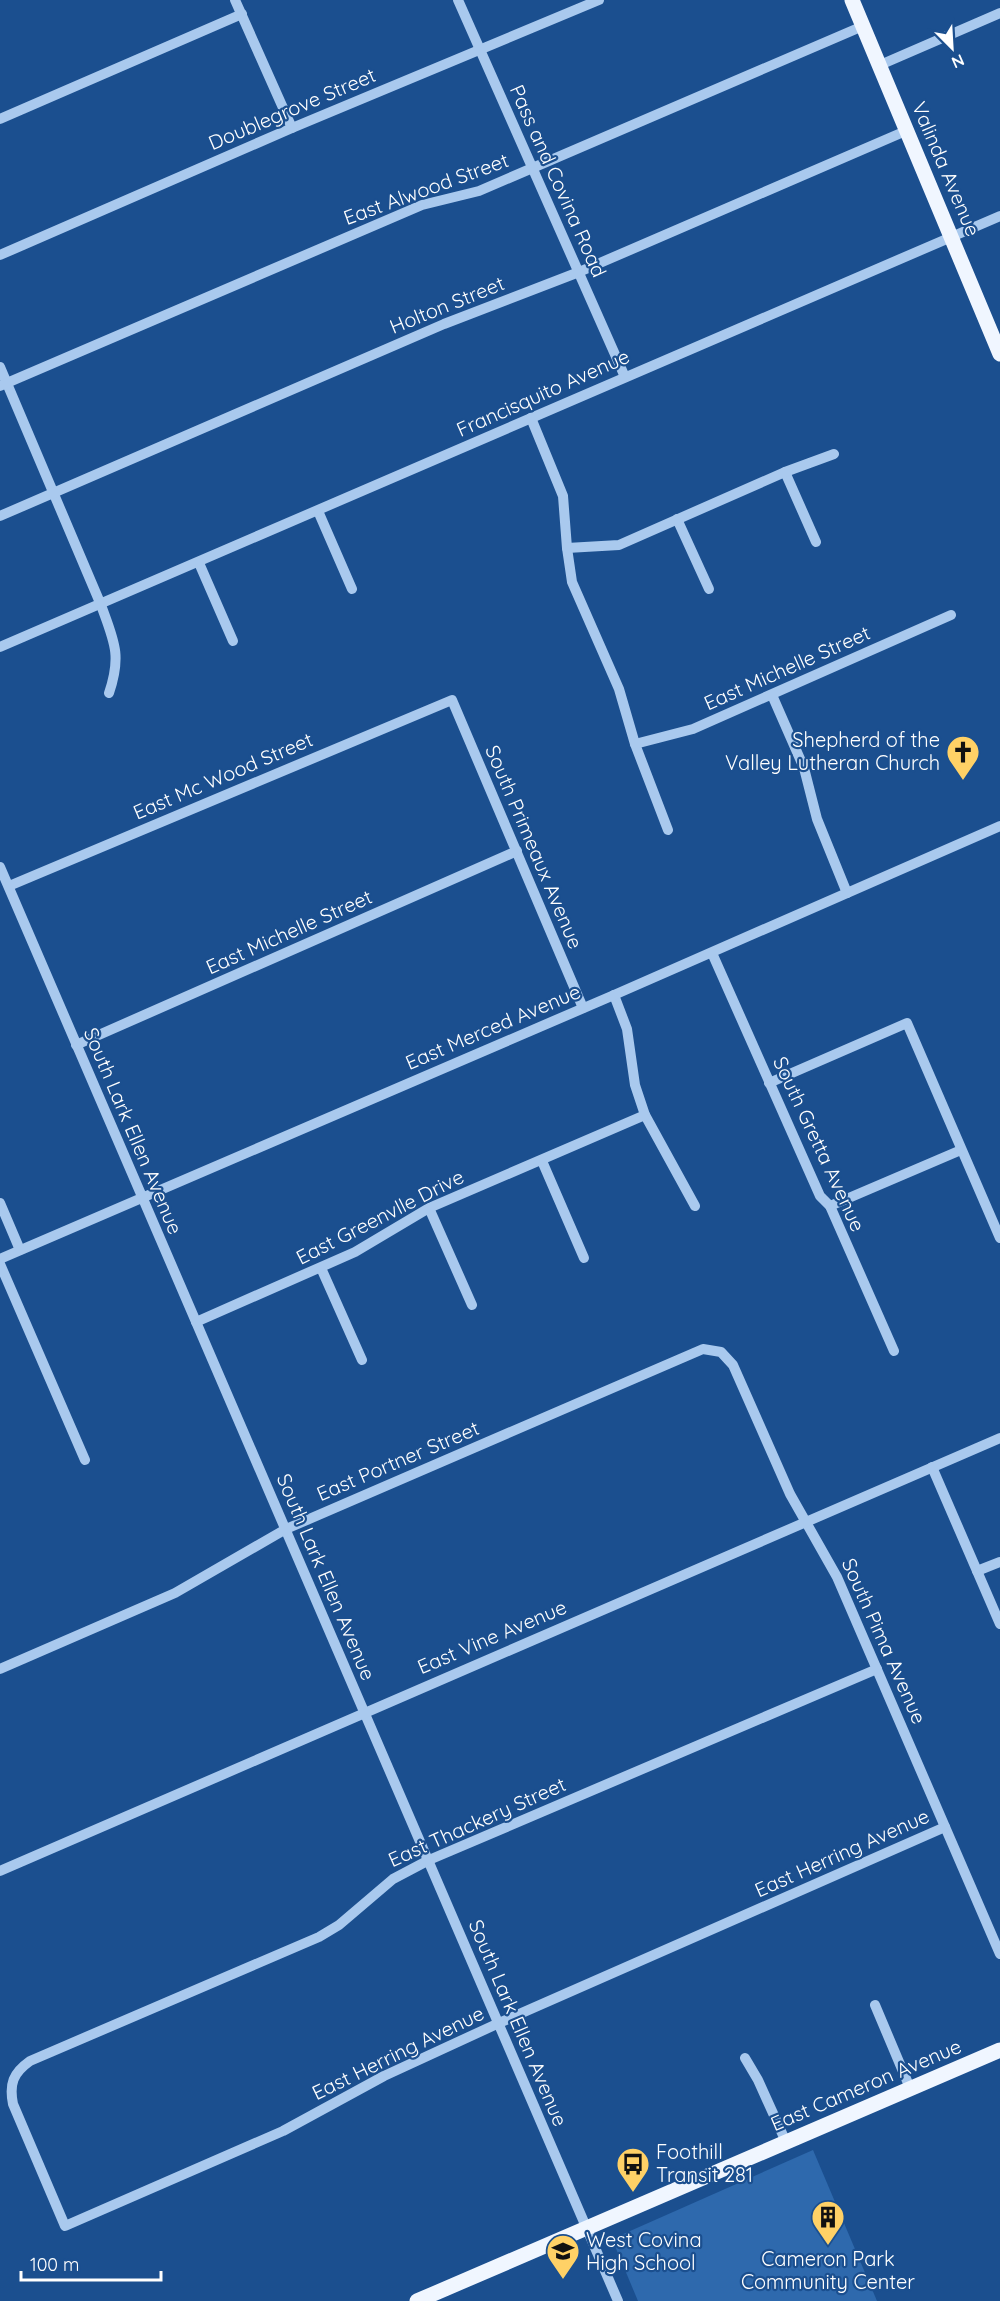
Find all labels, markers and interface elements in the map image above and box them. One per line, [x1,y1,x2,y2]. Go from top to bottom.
north arrow [922,18,982,78]
text: N [949,50,968,73]
street label: Doublegrove Street [204,62,379,155]
street label: Pass and Covina Road [505,81,612,281]
street label: Valinda Avenue [907,98,986,240]
street label: East Alwood Street [340,147,512,230]
street label: Holton Street [386,270,508,339]
street label: Francisquito Avenue [452,343,633,442]
street label: East Michelle Street [700,620,874,715]
street label: East Mc Wood Street [129,726,317,825]
place label: Shepherd of the Valley Lutheran Church [725,727,940,775]
church icon: Shepherd of the Valley Lutheran Church [945,734,981,781]
street label: South Primeaux Avenue [480,741,589,952]
street label: East Michelle Street [202,884,376,979]
street label: East Merced Avenue [401,978,584,1075]
street label: South Lark Ellen Avenue [79,1024,188,1238]
street label: South Gretta Avenue [768,1052,871,1235]
street label: East Greenvlle Drive [292,1163,468,1270]
street label: East Portner Street [313,1415,483,1506]
street label: South Lark Ellen Avenue [272,1470,381,1684]
street label: South Pima Avenue [837,1554,932,1728]
street label: East Vine Avenue [414,1594,570,1679]
street label: East Thackery Street [384,1771,570,1872]
street label: East Herring Avenue [751,1803,933,1902]
street label: South Lark Ellen Avenue [464,1916,573,2130]
street label: East Herring Avenue [308,2000,488,2105]
street label: East Cameron Avenue [767,2033,965,2136]
place label: Foothill Transit 281 [656,2139,753,2187]
bus stop icon: Foothill Transit 281 [615,2146,651,2193]
building icon: Cameron Park Community Center [810,2199,846,2246]
place label: West Covina High School [586,2227,702,2275]
school or university icon: West Covina High School [545,2233,581,2280]
scale bar [21,2244,160,2282]
place label: Cameron Park Community Center [741,2246,915,2294]
text: 100 m [30,2253,79,2276]

